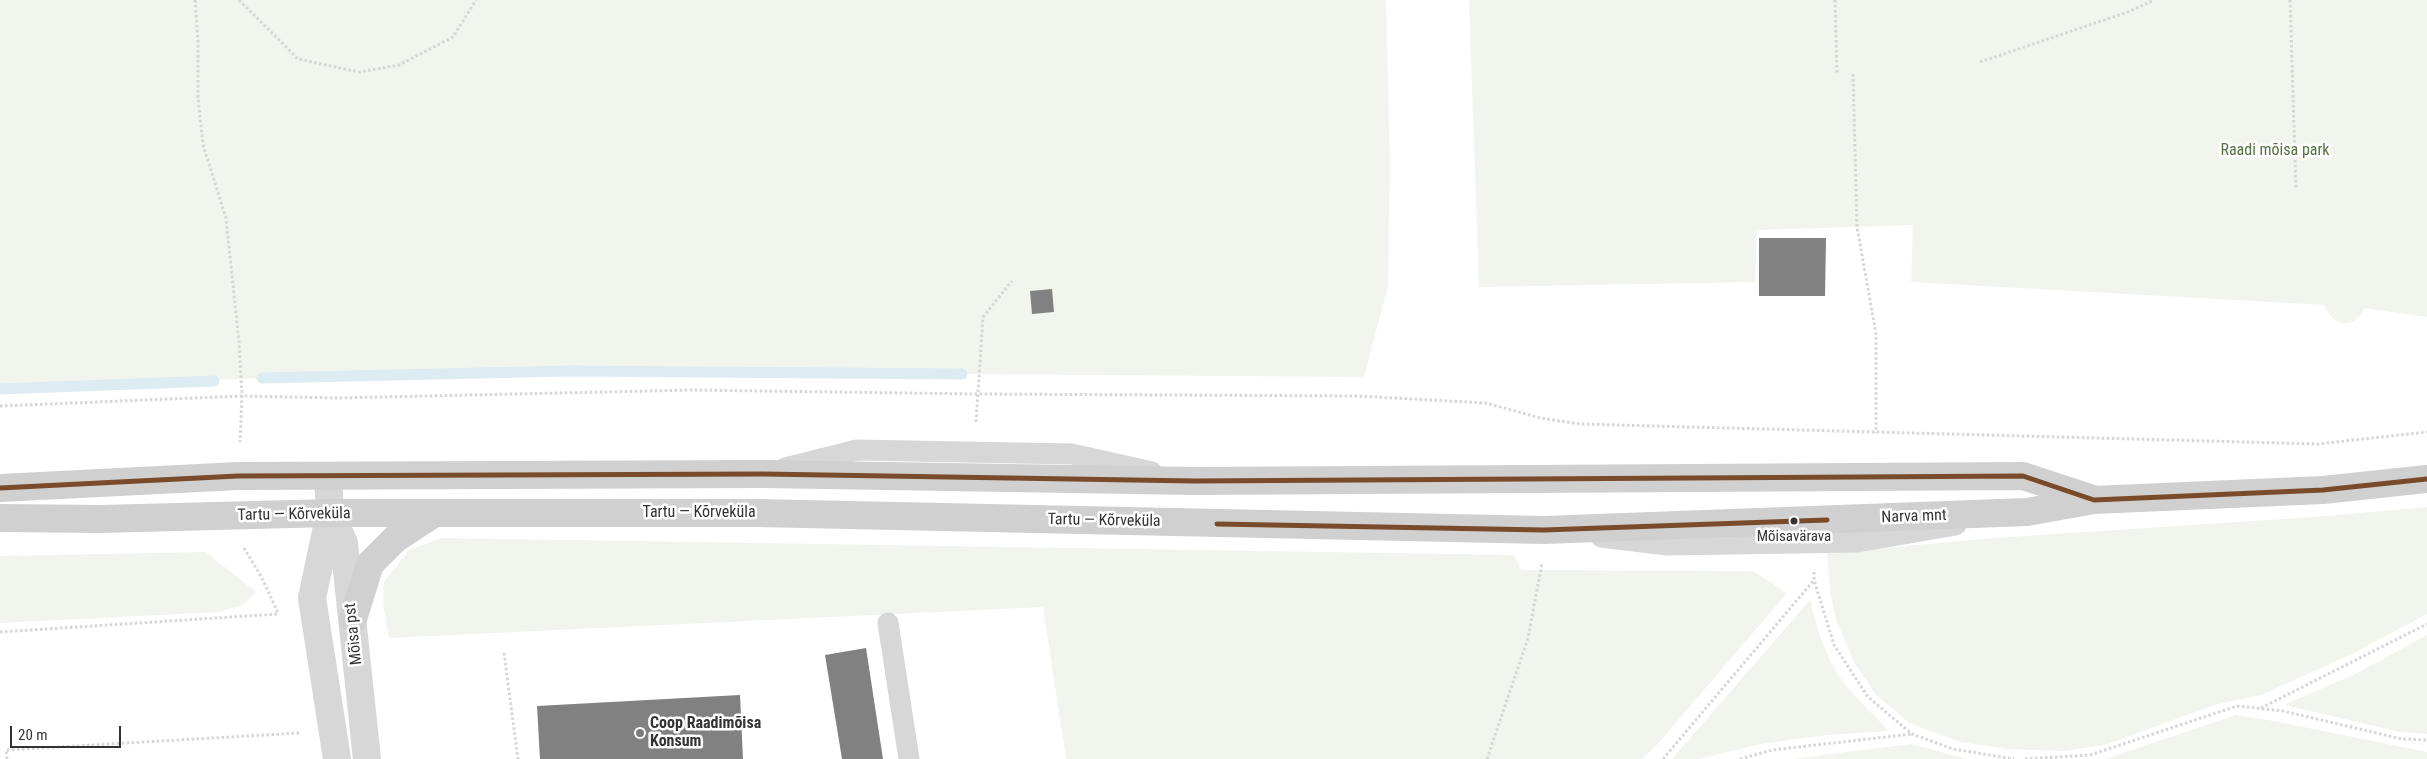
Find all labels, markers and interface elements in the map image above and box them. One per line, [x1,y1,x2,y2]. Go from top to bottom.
park label: Raadi mõisa park [2220,141,2330,161]
street label: Tartu — Kõrveküla [642,503,756,523]
street label: Tartu — Kõrveküla [237,504,351,526]
street label: Narva mnt [1881,506,1947,528]
street label: Tartu — Kõrveküla [1047,510,1161,532]
marker: Mõisavärava [1789,516,1799,526]
place label: Mõisavärava [1757,528,1831,546]
street label: Mõisa pst [341,602,367,666]
place label: Coop Raadimõisa Konsum [650,714,761,752]
scale bar [12,716,124,748]
text: 20 m [18,726,48,744]
marker: Coop Raadimõisa Konsum [634,727,646,739]

